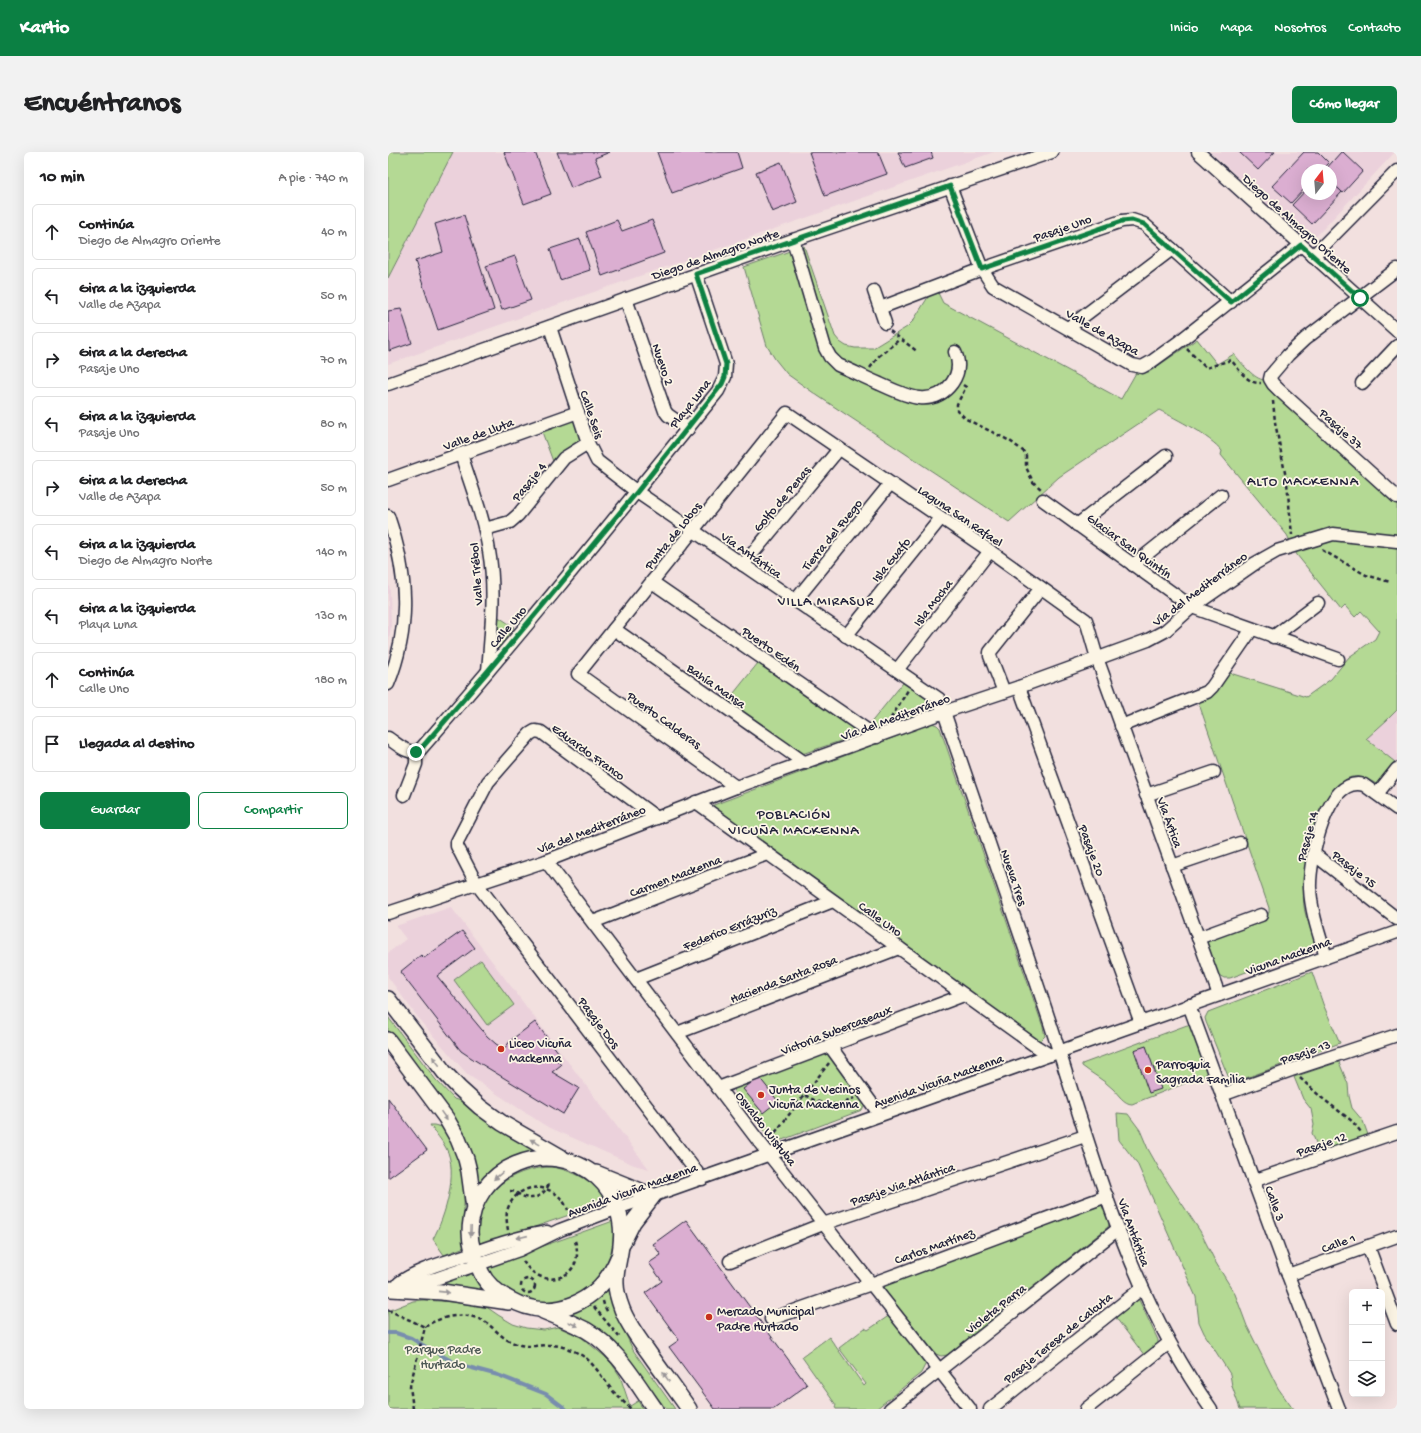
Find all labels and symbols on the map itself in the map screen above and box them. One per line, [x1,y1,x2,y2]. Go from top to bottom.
north arrow [1301,164,1337,200]
street label: Diego de Almagro Oriente [1238,171,1354,278]
street label: Pasaje Uno [1031,212,1094,247]
street label: Diego de Almagro Norte [649,226,782,284]
route start [1351,289,1369,307]
street label: Valle de Azapa [1062,306,1142,360]
street label: Nuevo 2 [648,342,676,388]
street label: Playa Luna [667,376,715,433]
street label: Calle Seis [575,389,606,442]
street label: Pasaje 37 [1315,406,1366,454]
street label: Valle de Lluta [441,415,517,455]
street label: Pasaje 4 [509,460,550,506]
street label: Golfo de Penas [751,463,815,535]
district label: ALTO MACKENNA [1247,474,1359,491]
street label: Laguna San Rafael [914,483,1005,551]
street label: Tierra del Fuego [799,497,867,575]
street label: Punta de Lobos [642,499,706,574]
street label: Glaciar San Quintín [1083,511,1174,583]
street label: Vía Antártica [716,529,785,583]
street label: Isla Guafo [869,535,915,586]
street label: Valle Trébol [468,542,487,607]
street label: Vía del Mediterráneo [1149,549,1251,631]
street label: Isla Mocha [911,576,957,630]
district label: VILLA MIRASUR [777,594,874,611]
street label: Calle Uno [487,603,531,652]
street label: Puerto Edén [737,624,804,676]
street label: Bahía Mansa [682,661,749,713]
street label: Puerto Calderas [623,689,704,754]
street label: Vía del Mediterráneo [838,692,953,745]
street label: Eduardo Franco [548,721,627,785]
route end [407,743,425,761]
street label: Vía Ártica [1152,794,1186,851]
street label: Vía del Mediterráneo [535,803,648,858]
district label: POBLACIÓN VICUÑA MACKENNA [727,807,860,840]
street label: Pasaje 14 [1294,810,1322,864]
street label: Pasaje 20 [1074,822,1107,879]
street label: Pasaje 15 [1328,847,1379,892]
street label: Nueva Tres [996,848,1030,909]
street label: Carmen Mackenna [628,853,724,902]
street label: Calle Uno [855,899,904,941]
street label: Federico Errázuriz [680,903,780,955]
street label: Vicuna Mackenna [1243,935,1334,980]
street label: Hacienda Santa Rosa [728,953,840,1008]
street label: Pasaje Dos [573,994,623,1053]
street label: Victoria Subercaseaux [778,1003,895,1060]
place label: Liceo Vicuña Mackenna [509,1037,572,1067]
street label: Pasaje 13 [1278,1038,1333,1069]
marker: Liceo Vicuña Mackenna [496,1044,506,1054]
street label: Avenida Vicuña Mackenna [872,1052,1006,1113]
one-way arrow [431,1055,440,1066]
place label: Parroquia Sagrada Familia [1155,1058,1246,1088]
marker: Parroquia Sagrada Familia [1143,1065,1153,1075]
place label: Junta de Vecinos Vicuña Mackenna [768,1083,861,1113]
street label: Osvaldo Wistuba [731,1089,799,1170]
marker: Junta de Vecinos Vicuña Mackenna [756,1090,766,1100]
one-way arrow [440,1111,449,1122]
street label: Pasaje 12 [1294,1130,1349,1161]
one-way arrow [529,1139,541,1146]
street label: Pasaje Via Atlántica [848,1160,958,1211]
street label: Avenida Vicuña Mackenna [566,1161,700,1222]
one-way arrow [492,1171,503,1180]
street label: Calle 3 [1260,1184,1287,1224]
street label: Vía Antártica [1113,1196,1152,1270]
one-way arrow [467,1224,474,1237]
street label: Carlos Martínez [893,1226,978,1269]
street label: Calle 1 [1320,1231,1358,1257]
one-way arrow [516,1235,528,1241]
street label: Violeta Parra [962,1281,1030,1339]
one-way arrow [438,1289,450,1295]
street label: Pasaje Teresa de Calcuta [1000,1290,1117,1388]
place label: Mercado Municipal Padre Hurtado [716,1305,814,1335]
marker: Mercado Municipal Padre Hurtado [704,1312,714,1322]
one-way arrow [567,1321,578,1327]
park label: Parque Padre Hurtado [404,1343,481,1373]
one-way arrow [662,1372,670,1383]

